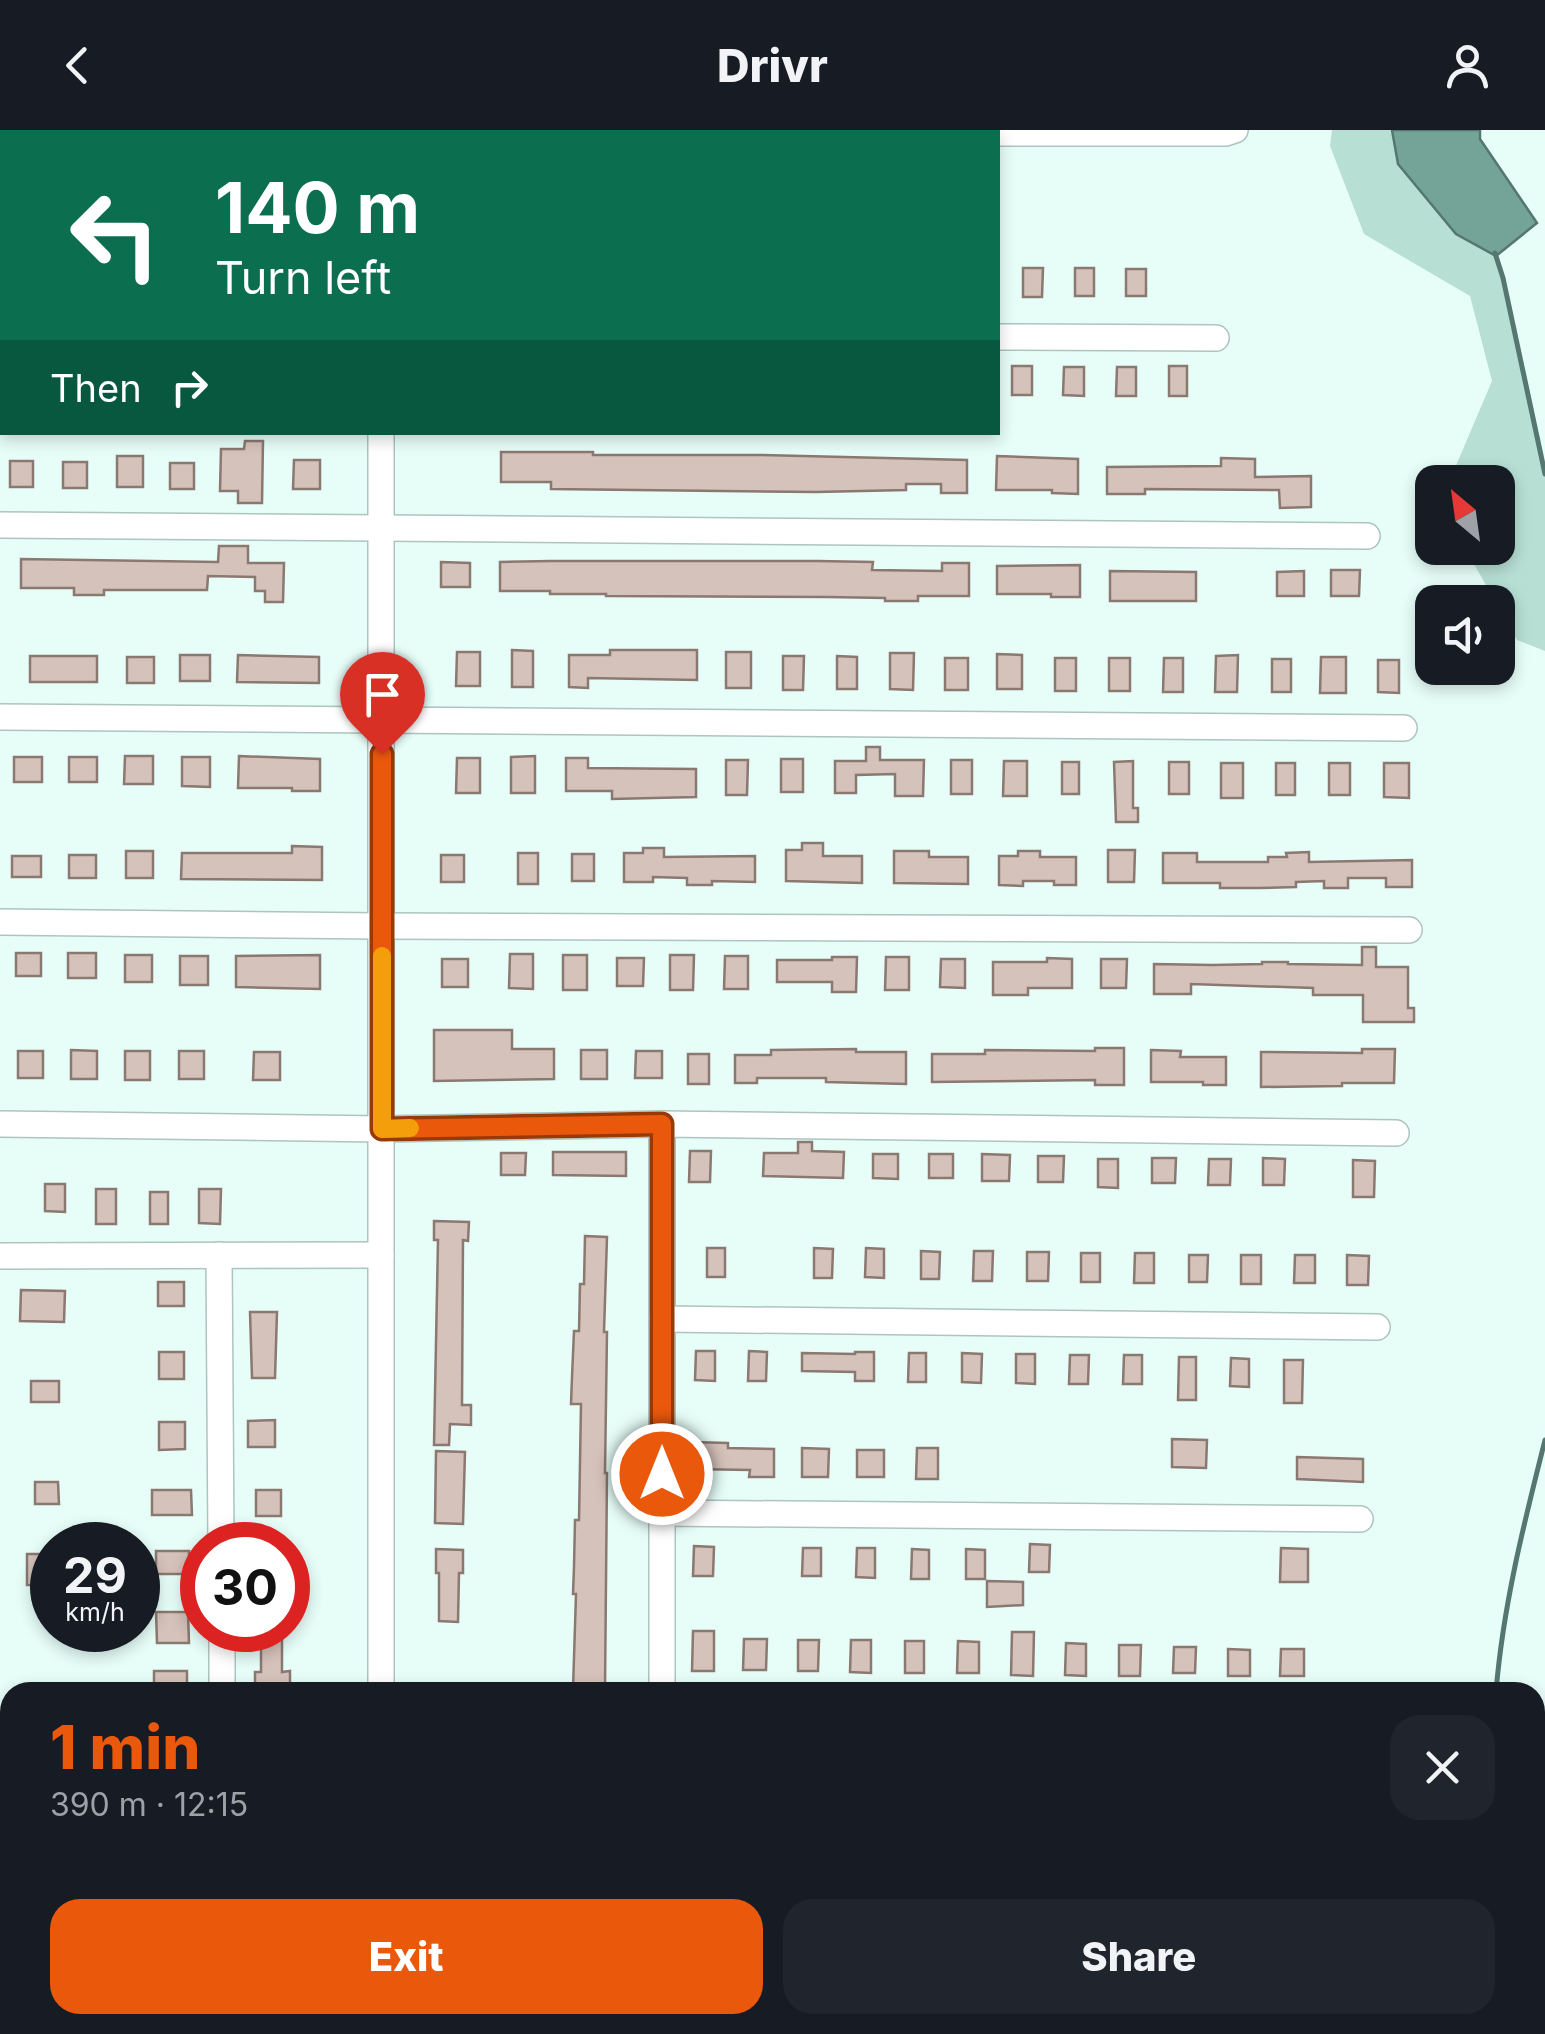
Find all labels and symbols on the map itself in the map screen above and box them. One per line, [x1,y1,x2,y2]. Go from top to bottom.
north arrow [1415,465,1515,565]
pin [340,652,425,755]
position arrow [610,1422,714,1526]
speed limit sign: 30 [180,1522,310,1652]

